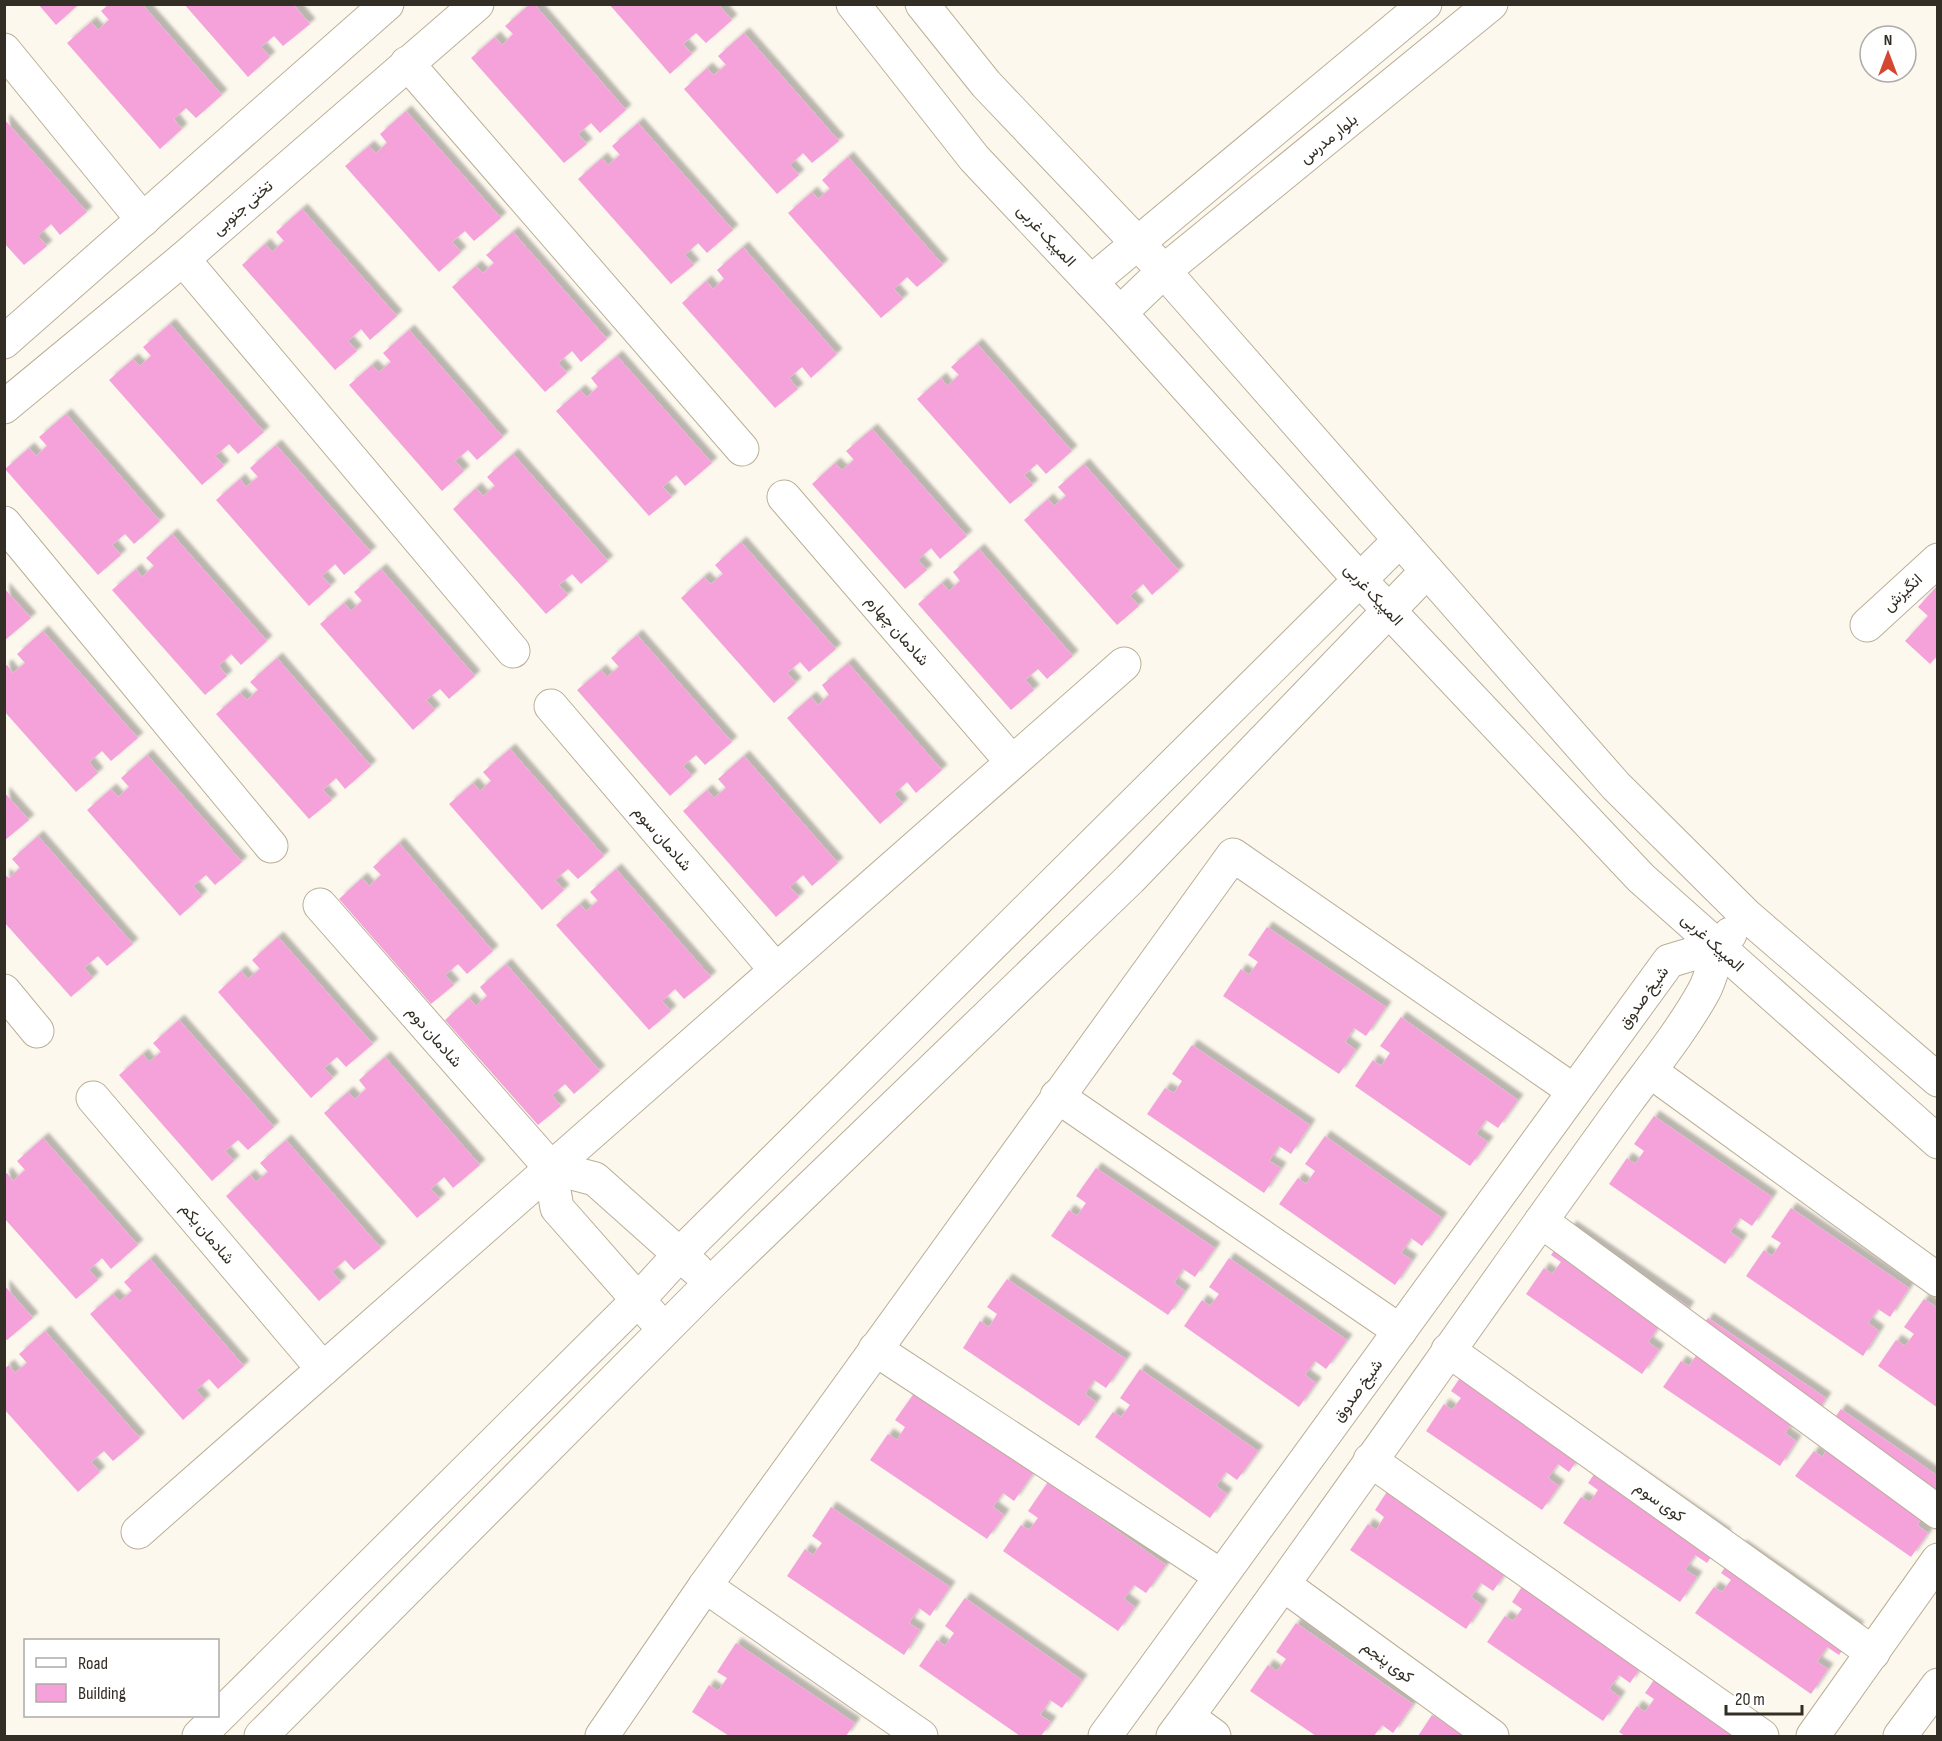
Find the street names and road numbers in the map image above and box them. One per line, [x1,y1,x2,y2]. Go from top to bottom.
street label: بلوار مدرس [1296,110,1362,168]
street label: تختی جنوبی [209,177,277,240]
street label: المپیک غربی [1012,201,1079,272]
street label: المپیک غربی [1339,560,1406,631]
street label: انگیزش [1879,570,1927,616]
street label: شادمان چهارم [860,592,933,671]
street label: شادمان سوم [629,803,695,875]
street label: المپیک غربی [1676,910,1747,977]
street label: شیخ صدوق [1615,963,1674,1034]
street label: شادمان دوم [402,1003,466,1071]
street label: شادمان یکم [176,1200,238,1268]
street label: شیخ صدوق [1329,1356,1388,1427]
street label: کوی سوم [1630,1478,1688,1526]
street label: کوی پنجم [1357,1637,1417,1688]

